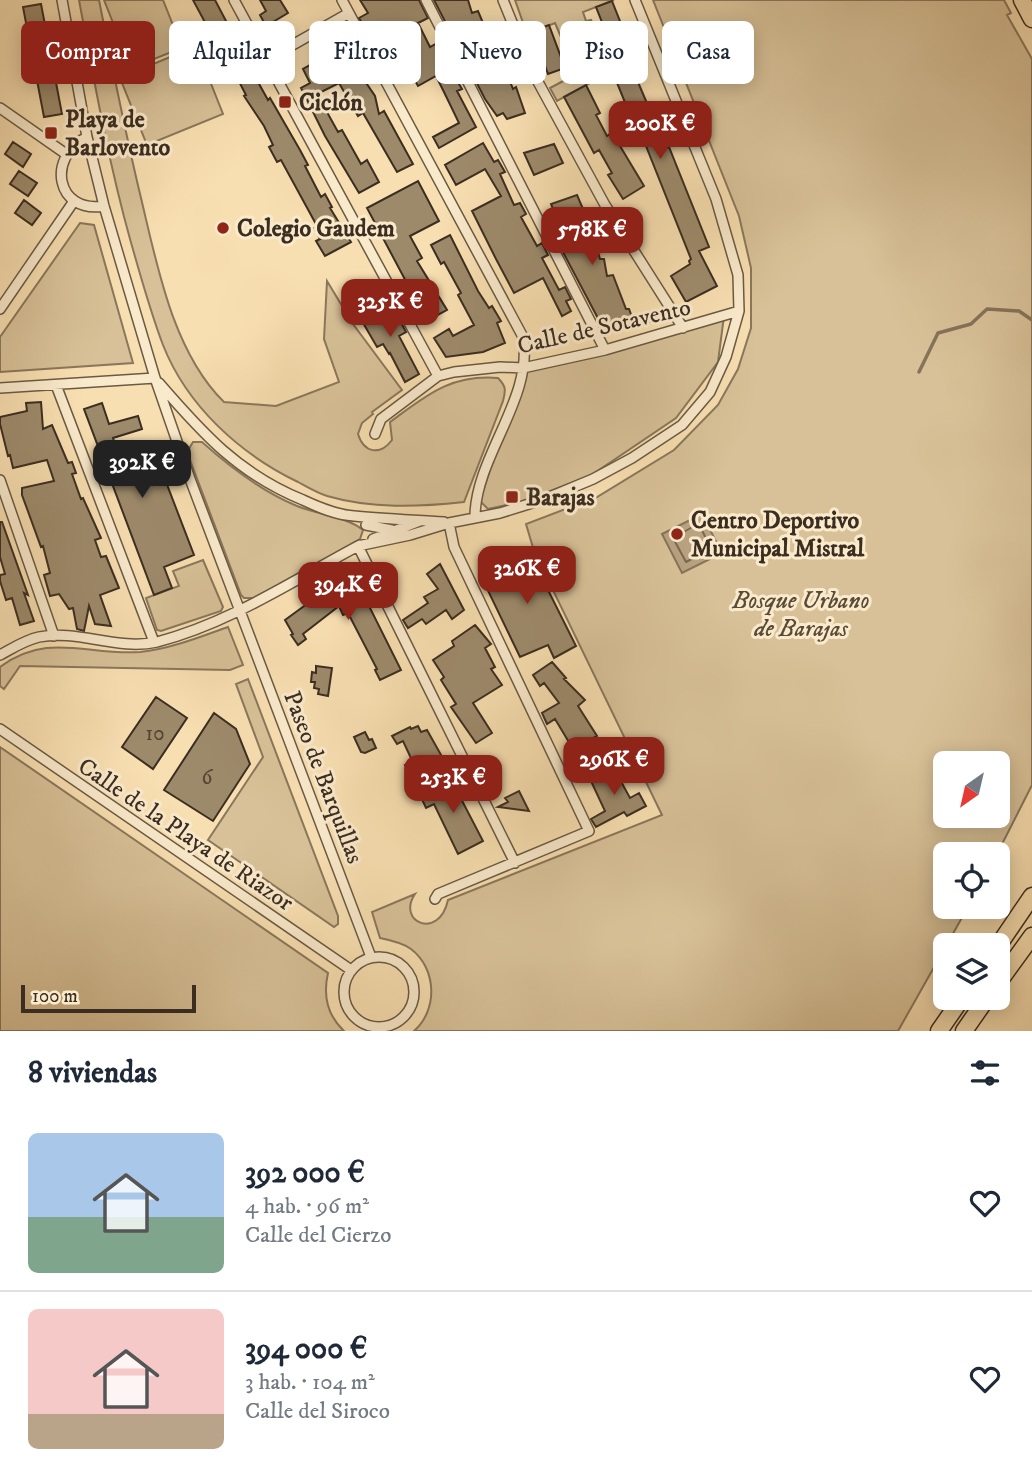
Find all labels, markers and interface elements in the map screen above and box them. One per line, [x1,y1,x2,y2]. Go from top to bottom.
chip: Comprar [21,21,155,84]
chip: Alquilar [169,21,295,84]
chip: Filtros [309,21,421,84]
chip: Nuevo [435,21,546,84]
chip: Piso [560,21,648,84]
chip: Casa [662,21,754,84]
place label: Ciclón [299,88,363,118]
marker: Ciclón [277,94,293,110]
pin: 200K € [603,102,717,161]
place label: Playa de Barlovento [65,105,171,163]
text: 200K € [625,109,695,138]
marker: Playa de Barlovento [43,125,59,141]
pin: 578K € [535,208,649,267]
place label: Colegio Gaudem [237,214,395,244]
text: 578K € [557,215,627,244]
marker: Colegio Gaudem [215,220,231,236]
pin: 325K € [333,280,447,339]
text: 325K € [357,287,423,316]
street label: Calle de Sotavento [515,292,694,361]
pin: 392K € [85,440,199,500]
text: 392K € [109,448,175,477]
place label: Barajas [526,483,595,513]
marker: Barajas [504,489,520,505]
place label: Centro Deportivo Municipal Mistral [691,506,865,564]
marker: Centro Deportivo Municipal Mistral [669,526,685,542]
pin: 326K € [470,546,584,606]
text: 326K € [494,554,560,583]
pin: 394K € [291,562,405,622]
text: 394K € [314,570,382,599]
park label: Bosque Urbano de Barajas [732,586,870,644]
street label: Paseo de Barquillas [276,687,370,868]
house number: 10 [146,721,164,747]
pin: 296K € [557,738,671,797]
text: 296K € [579,745,649,774]
north arrow [933,751,1010,828]
map controls [933,751,1010,1010]
street label: Calle de la Playa de Riazor [72,752,299,918]
pin: 253K € [396,756,510,815]
text: 253K € [420,763,486,792]
house number: 6 [202,765,214,791]
button: locate [933,842,1010,919]
button: layers [933,933,1010,1010]
scale bar [21,982,196,1014]
text: 100 m [32,985,78,1008]
icon: filters [966,1054,1004,1092]
text: 8 viviendas [28,1055,157,1092]
text: 392 000 € [245,1155,365,1192]
icon: home [84,1161,168,1245]
icon: heart [966,1184,1004,1222]
text: 4 hab. · 96 m² [245,1192,369,1221]
text: Calle del Cierzo [245,1221,391,1250]
text: 394 000 € [245,1331,367,1368]
icon: home [84,1337,168,1421]
icon: heart [966,1360,1004,1398]
text: 3 hab. · 104 m² [245,1368,375,1397]
text: Calle del Siroco [245,1397,390,1426]

